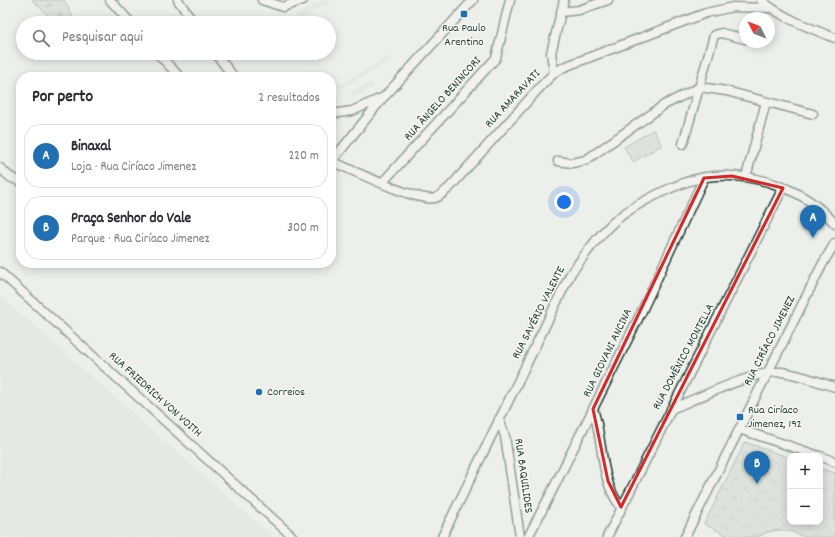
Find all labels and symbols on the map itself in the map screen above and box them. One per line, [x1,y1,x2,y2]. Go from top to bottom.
marker: Rua Paulo Arentino [459,9,469,19]
north arrow [739,12,775,48]
place label: Rua Paulo Arentino [442,20,486,51]
street label: RUA ÂNGELO BENINCORI [400,53,486,145]
street label: RUA AMARAVATI [481,66,545,132]
your location [554,192,574,212]
pin: A [800,205,826,238]
street label: RUA SAVÉRIO VALENTE [508,263,570,362]
street label: RUA CIRÍACO JIMENEZ [740,292,800,389]
street label: RUA DOMÊNICO MONTELLA [649,300,719,413]
street label: RUA GIOVANI ANCINA [579,305,637,400]
street label: RUA FRIEDRICH VON VOITH [105,348,205,442]
place label: Correios [267,384,305,401]
marker: Correios [254,387,264,397]
place label: Rua Ciríaco Jimenez, 192 [748,402,802,433]
marker: Rua Ciríaco Jimenez, 192 [735,412,745,422]
street label: RUA BAQUILIDES [509,438,537,514]
pin: B [744,451,770,484]

